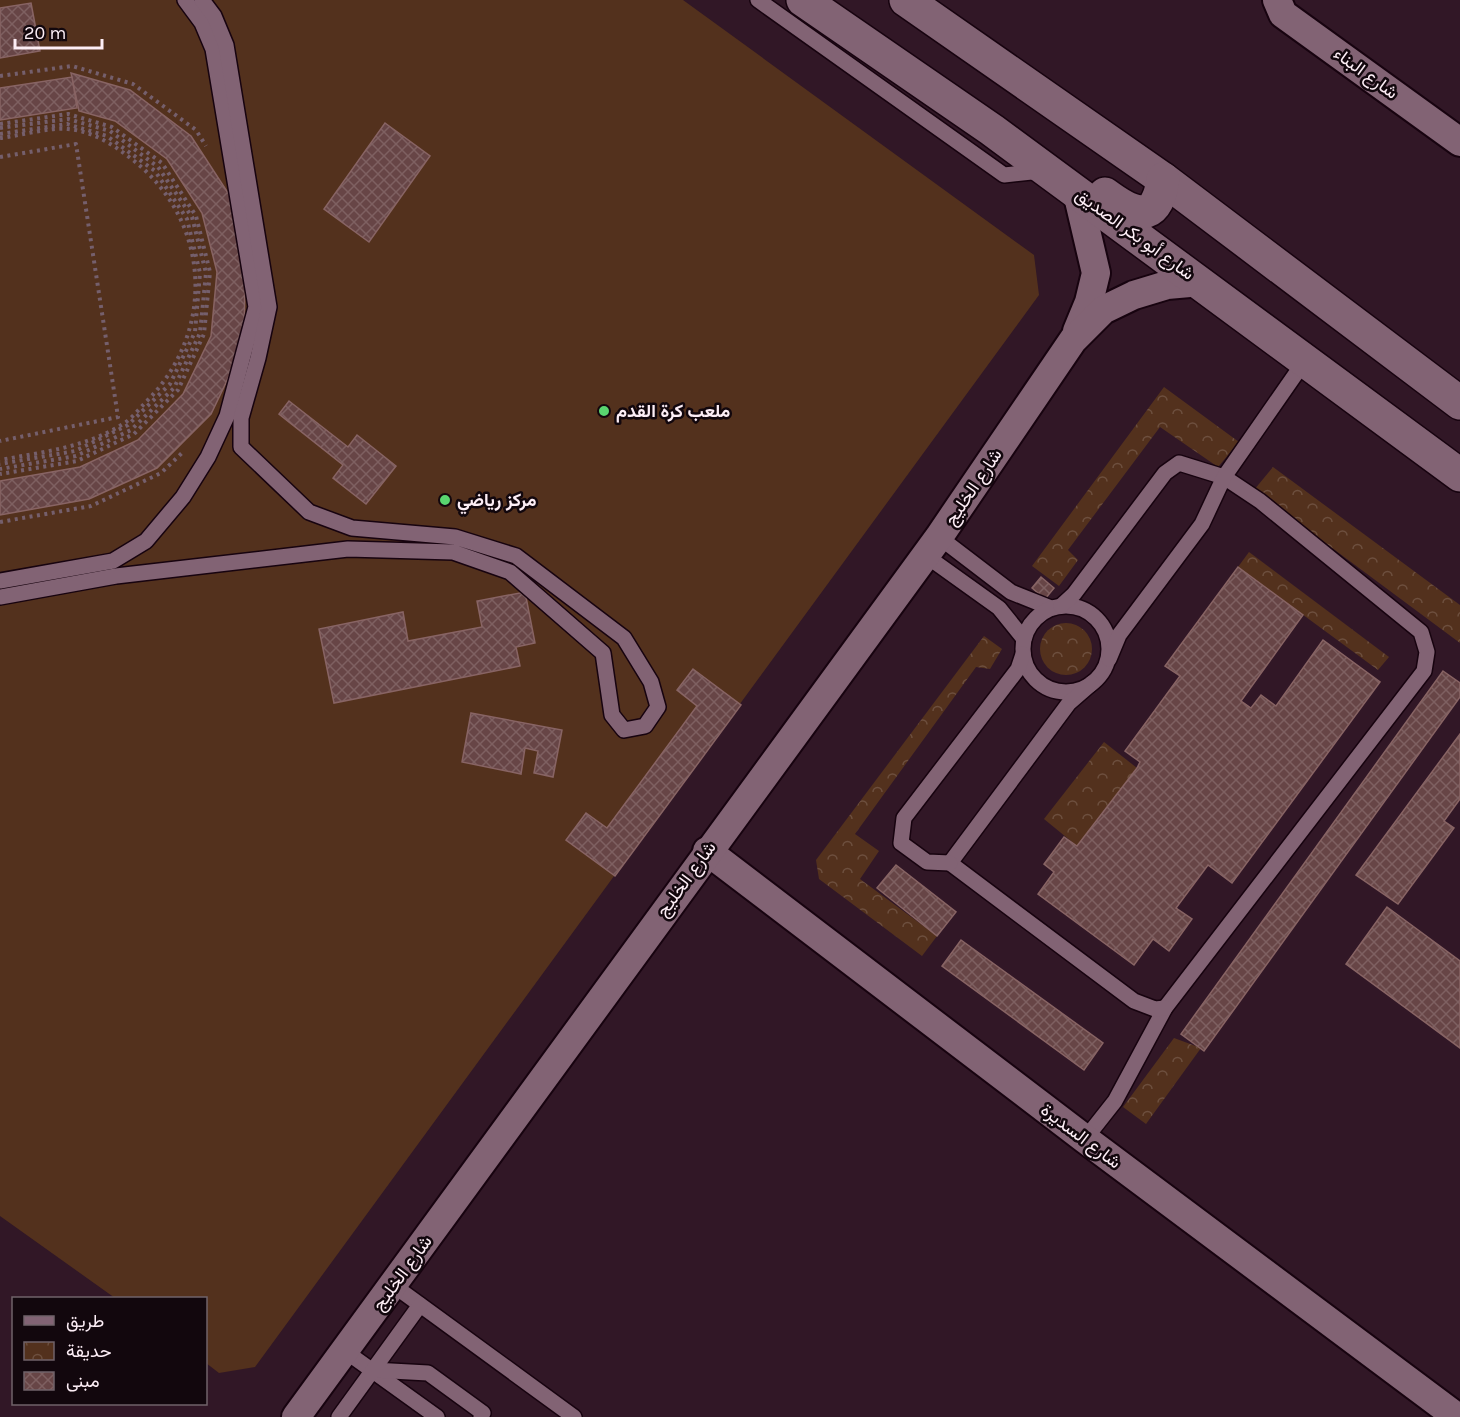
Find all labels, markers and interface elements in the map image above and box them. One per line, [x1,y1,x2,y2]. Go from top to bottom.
scale bar [15,12,102,50]
text: 20 m [24,22,66,44]
street label: شارع البناء [1329,42,1402,104]
street label: شارع أبو بكر الصديق [1071,183,1199,285]
place label: ملعب كرة القدم [616,400,731,423]
marker: ملعب كرة القدم [597,404,611,418]
street label: شارع الخليج [939,444,1007,530]
place label: مركز رياضي [457,489,537,515]
marker: مركز رياضي [438,493,452,507]
street label: شارع الخليج [651,837,721,922]
street label: شارع السديرة [1036,1099,1125,1174]
street label: شارع الخليج [367,1231,437,1316]
legend [12,1297,207,1405]
text: طريق [66,1310,104,1332]
text: حديقة [66,1340,112,1362]
text: مبنى [66,1370,100,1392]

